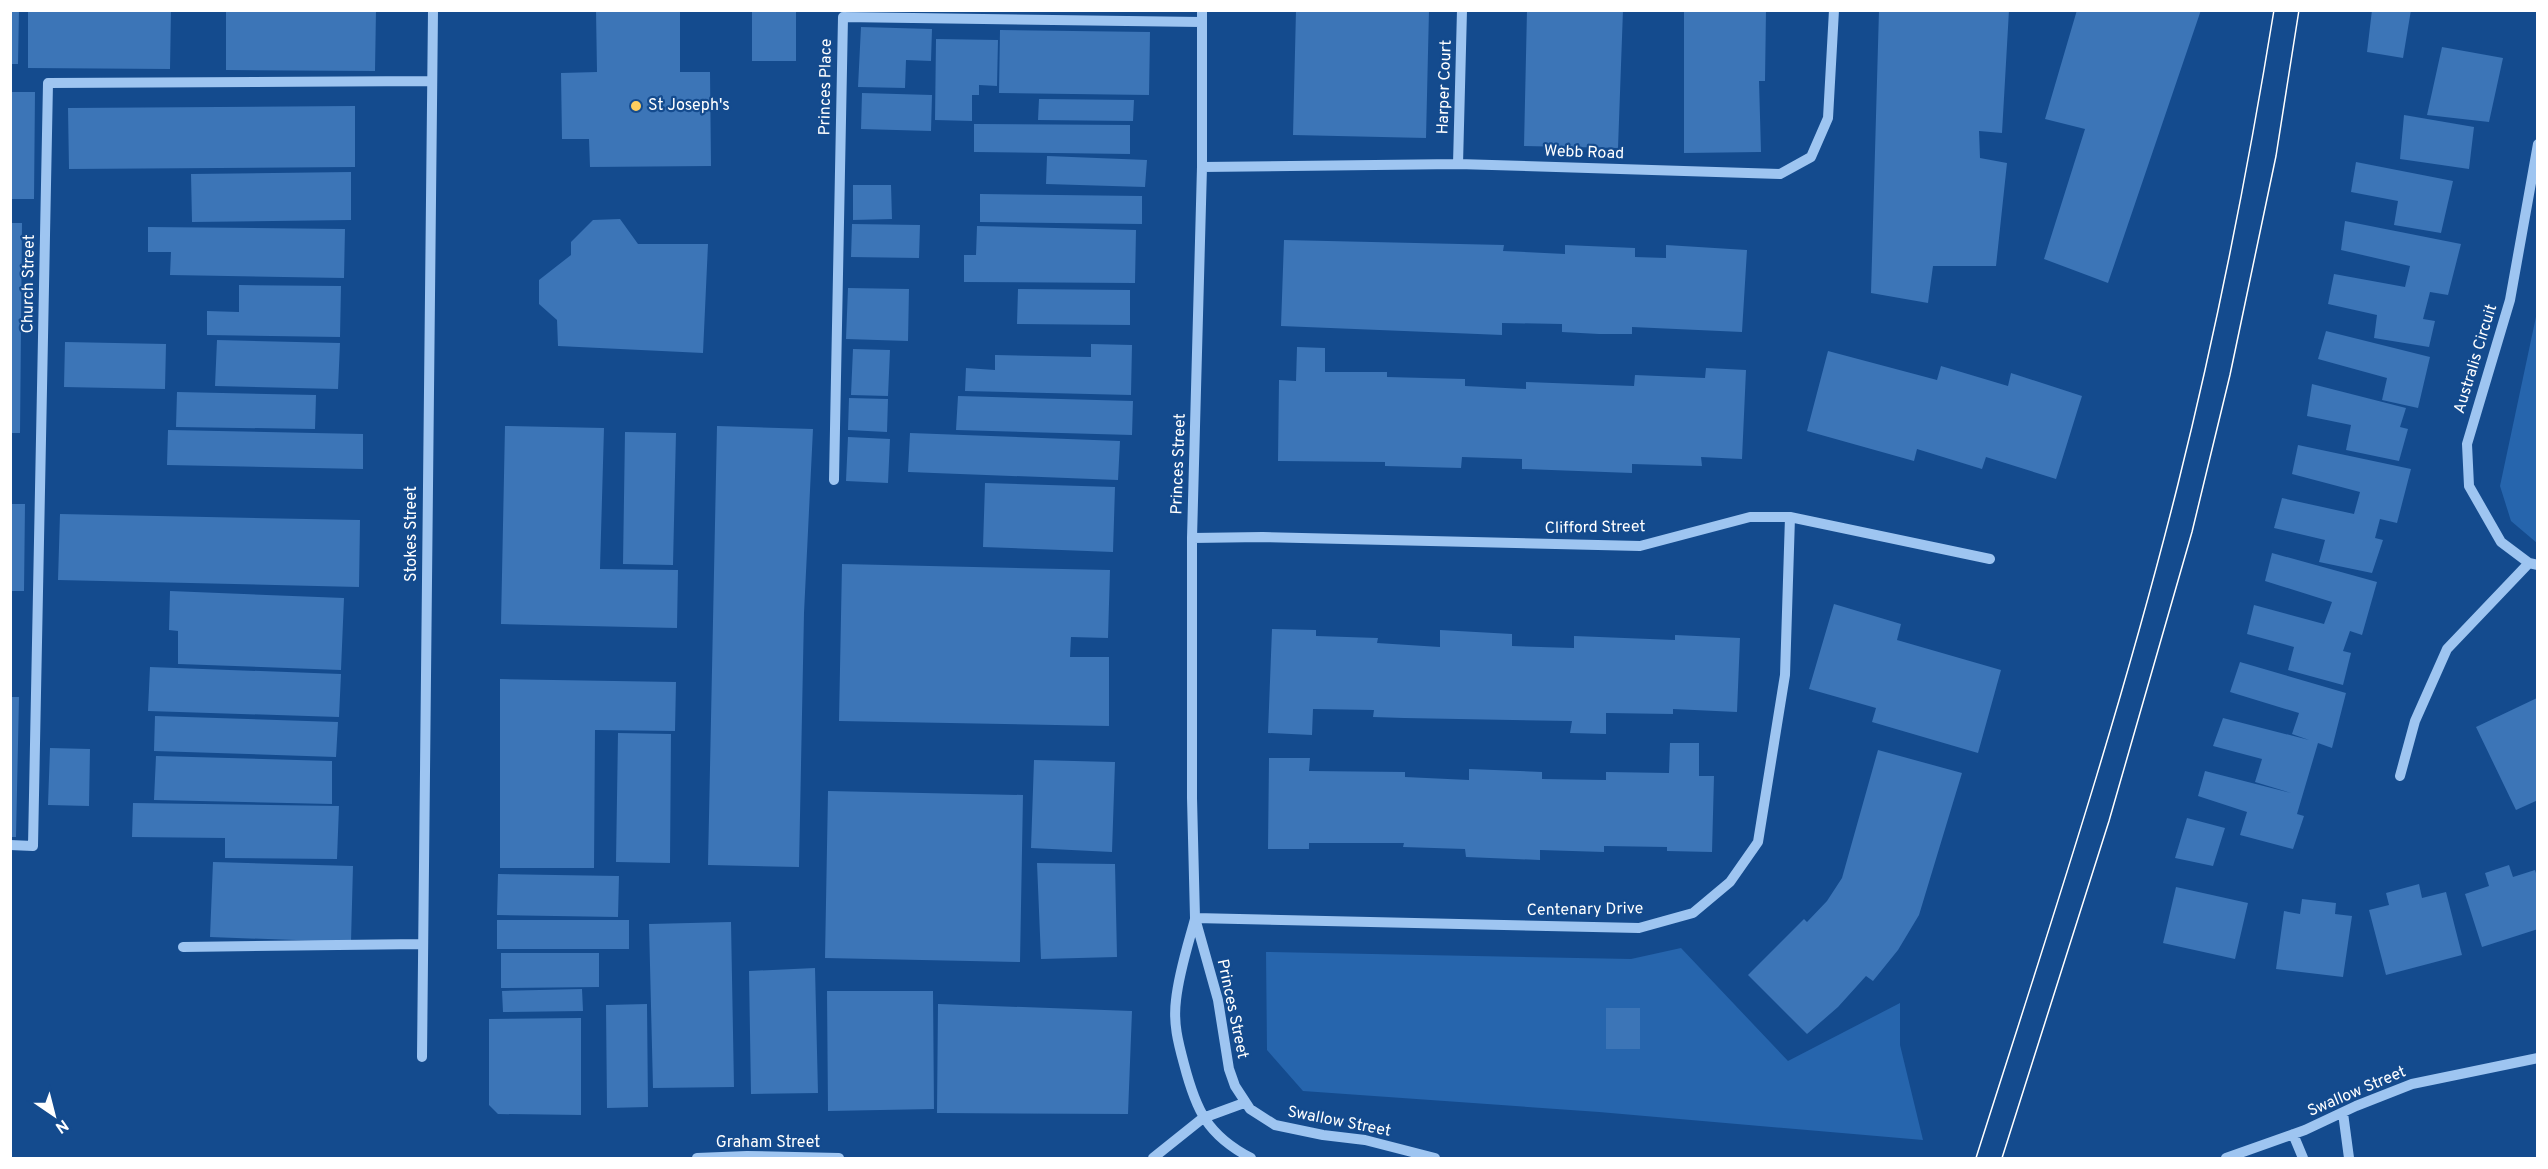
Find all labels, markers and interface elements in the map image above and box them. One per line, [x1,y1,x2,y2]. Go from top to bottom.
street label: Princes Place [815,38,837,136]
street label: Harper Court [1433,39,1457,135]
place label: St Joseph's [648,96,730,116]
marker: St Joseph's [629,99,643,113]
street label: Webb Road [1543,142,1625,164]
street label: Church Street [18,234,40,334]
street label: Australis Circuit [2450,302,2502,416]
street label: Princes Street [1167,413,1191,515]
street label: Stokes Street [402,486,422,582]
street label: Clifford Street [1544,517,1646,539]
street label: Centenary Drive [1526,899,1644,921]
street label: Princes Street [1212,957,1252,1061]
street label: Swallow Street [2305,1062,2409,1122]
north arrow [24,1085,84,1145]
street label: Swallow Street [1285,1102,1393,1142]
text: N [51,1114,72,1137]
street label: Graham Street [716,1133,820,1153]

